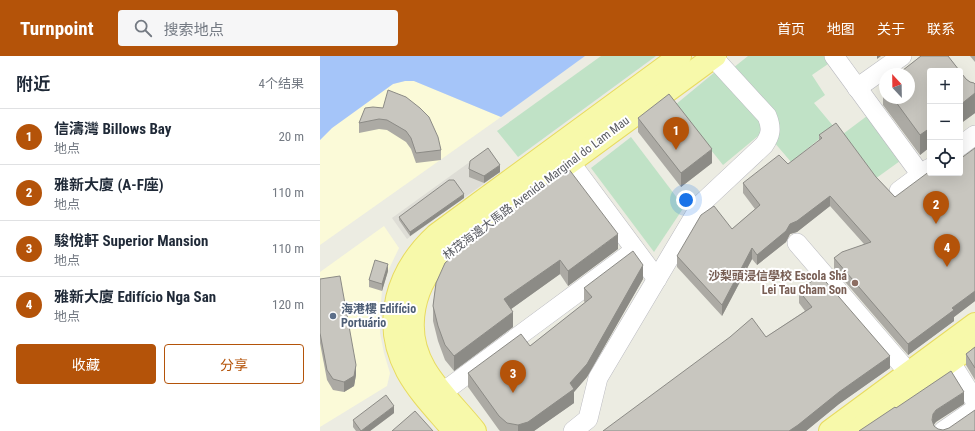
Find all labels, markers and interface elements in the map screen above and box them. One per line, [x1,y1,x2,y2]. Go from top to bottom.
search box [118,10,398,46]
text: Turnpoint [20,17,94,40]
icon: search [132,17,154,39]
text: 搜索地点 [164,21,224,39]
text: 首页 [777,21,805,37]
text: 地图 [827,21,855,37]
text: 关于 [877,21,905,37]
text: 联系 [927,21,955,37]
north arrow [879,68,915,104]
map controls [927,68,963,176]
button: + [927,68,963,104]
text: 附近 [16,74,50,94]
text: 4个结果 [259,76,304,91]
button: − [927,104,963,140]
street label: 林茂海邊大馬路 Avenida Marginal do Lam Mau [440,113,632,263]
pin: 1 [663,117,689,150]
text: 信濤灣 Billows Bay [54,120,172,138]
text: 1 [26,129,32,144]
text: 20 m [278,129,304,144]
button: locate [927,140,963,176]
text: 地点 [54,141,80,156]
text: 雅新大廈 (A-F座) [54,176,164,194]
text: 2 [26,185,32,200]
text: 110 m [272,185,304,200]
your location [676,190,696,210]
pin: 2 [923,191,949,224]
text: 地点 [54,197,80,212]
text: 駿悅軒 Superior Mansion [54,232,208,250]
pin: 4 [934,234,960,267]
text: 3 [26,241,32,256]
text: 110 m [272,241,304,256]
text: 地点 [54,253,80,268]
place label: 沙梨頭浸信學校 Escola Shá Lei Tau Cham Son [708,269,847,297]
marker: 沙梨頭浸信學校 Escola Shá Lei Tau Cham Son [850,278,860,288]
text: 雅新大廈 Edifício Nga San [54,288,216,306]
text: 4 [26,297,32,312]
text: 120 m [272,297,304,312]
place label: 海港樓 Edifício Portuário [341,302,416,330]
text: 地点 [54,309,80,324]
marker: 海港樓 Edifício Portuário [328,311,338,321]
button: 收藏 [16,344,156,384]
button: 分享 [164,344,304,384]
pin: 3 [500,360,526,393]

